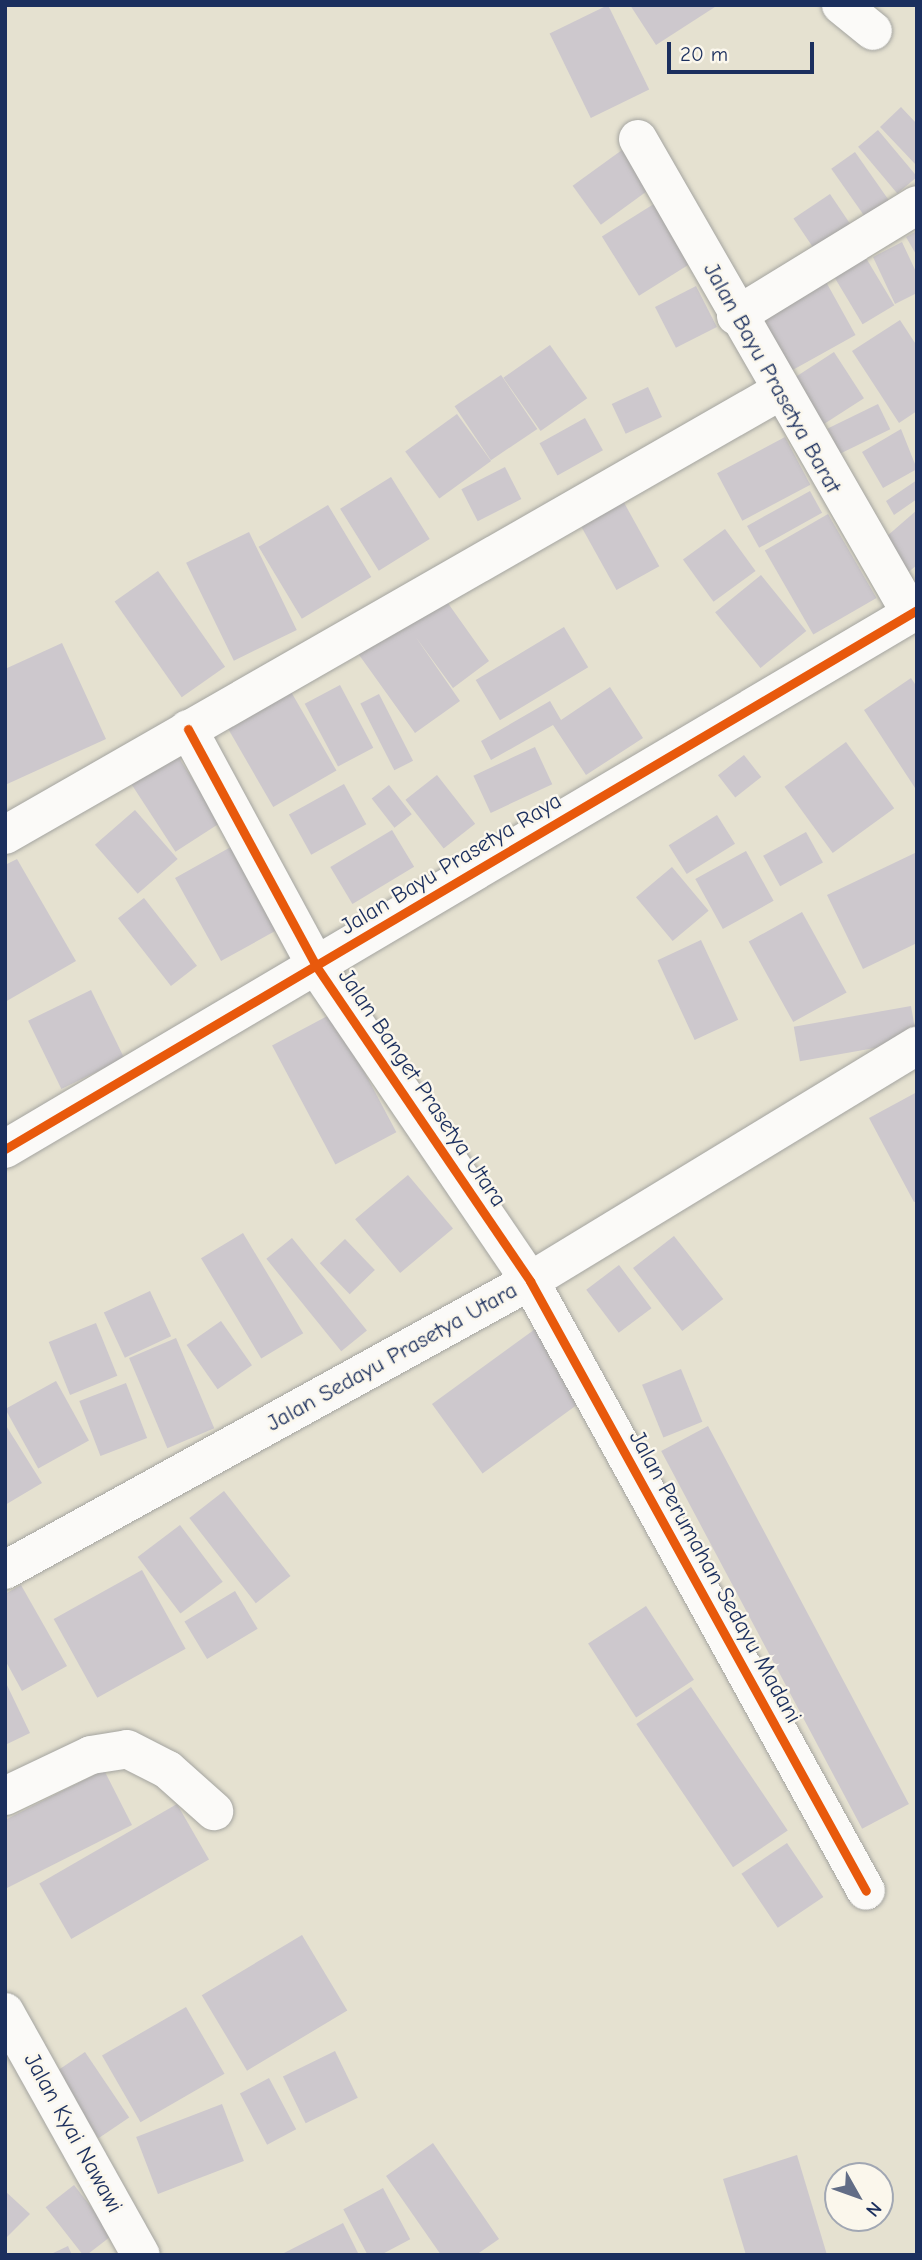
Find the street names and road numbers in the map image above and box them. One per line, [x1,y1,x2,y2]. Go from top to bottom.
street label: Jalan Bayu Prasetya Barat [697,258,847,498]
street label: Jalan Bayu Prasetya Raya [335,787,567,941]
street label: Jalan Banget Prasetya Utara [332,964,512,1212]
street label: Jalan Sedayu Prasetya Utara [262,1276,522,1438]
street label: Jalan Perumahan Sedayu Madani [623,1426,807,1728]
street label: Jalan Kyai Nawawi [18,2048,128,2218]

